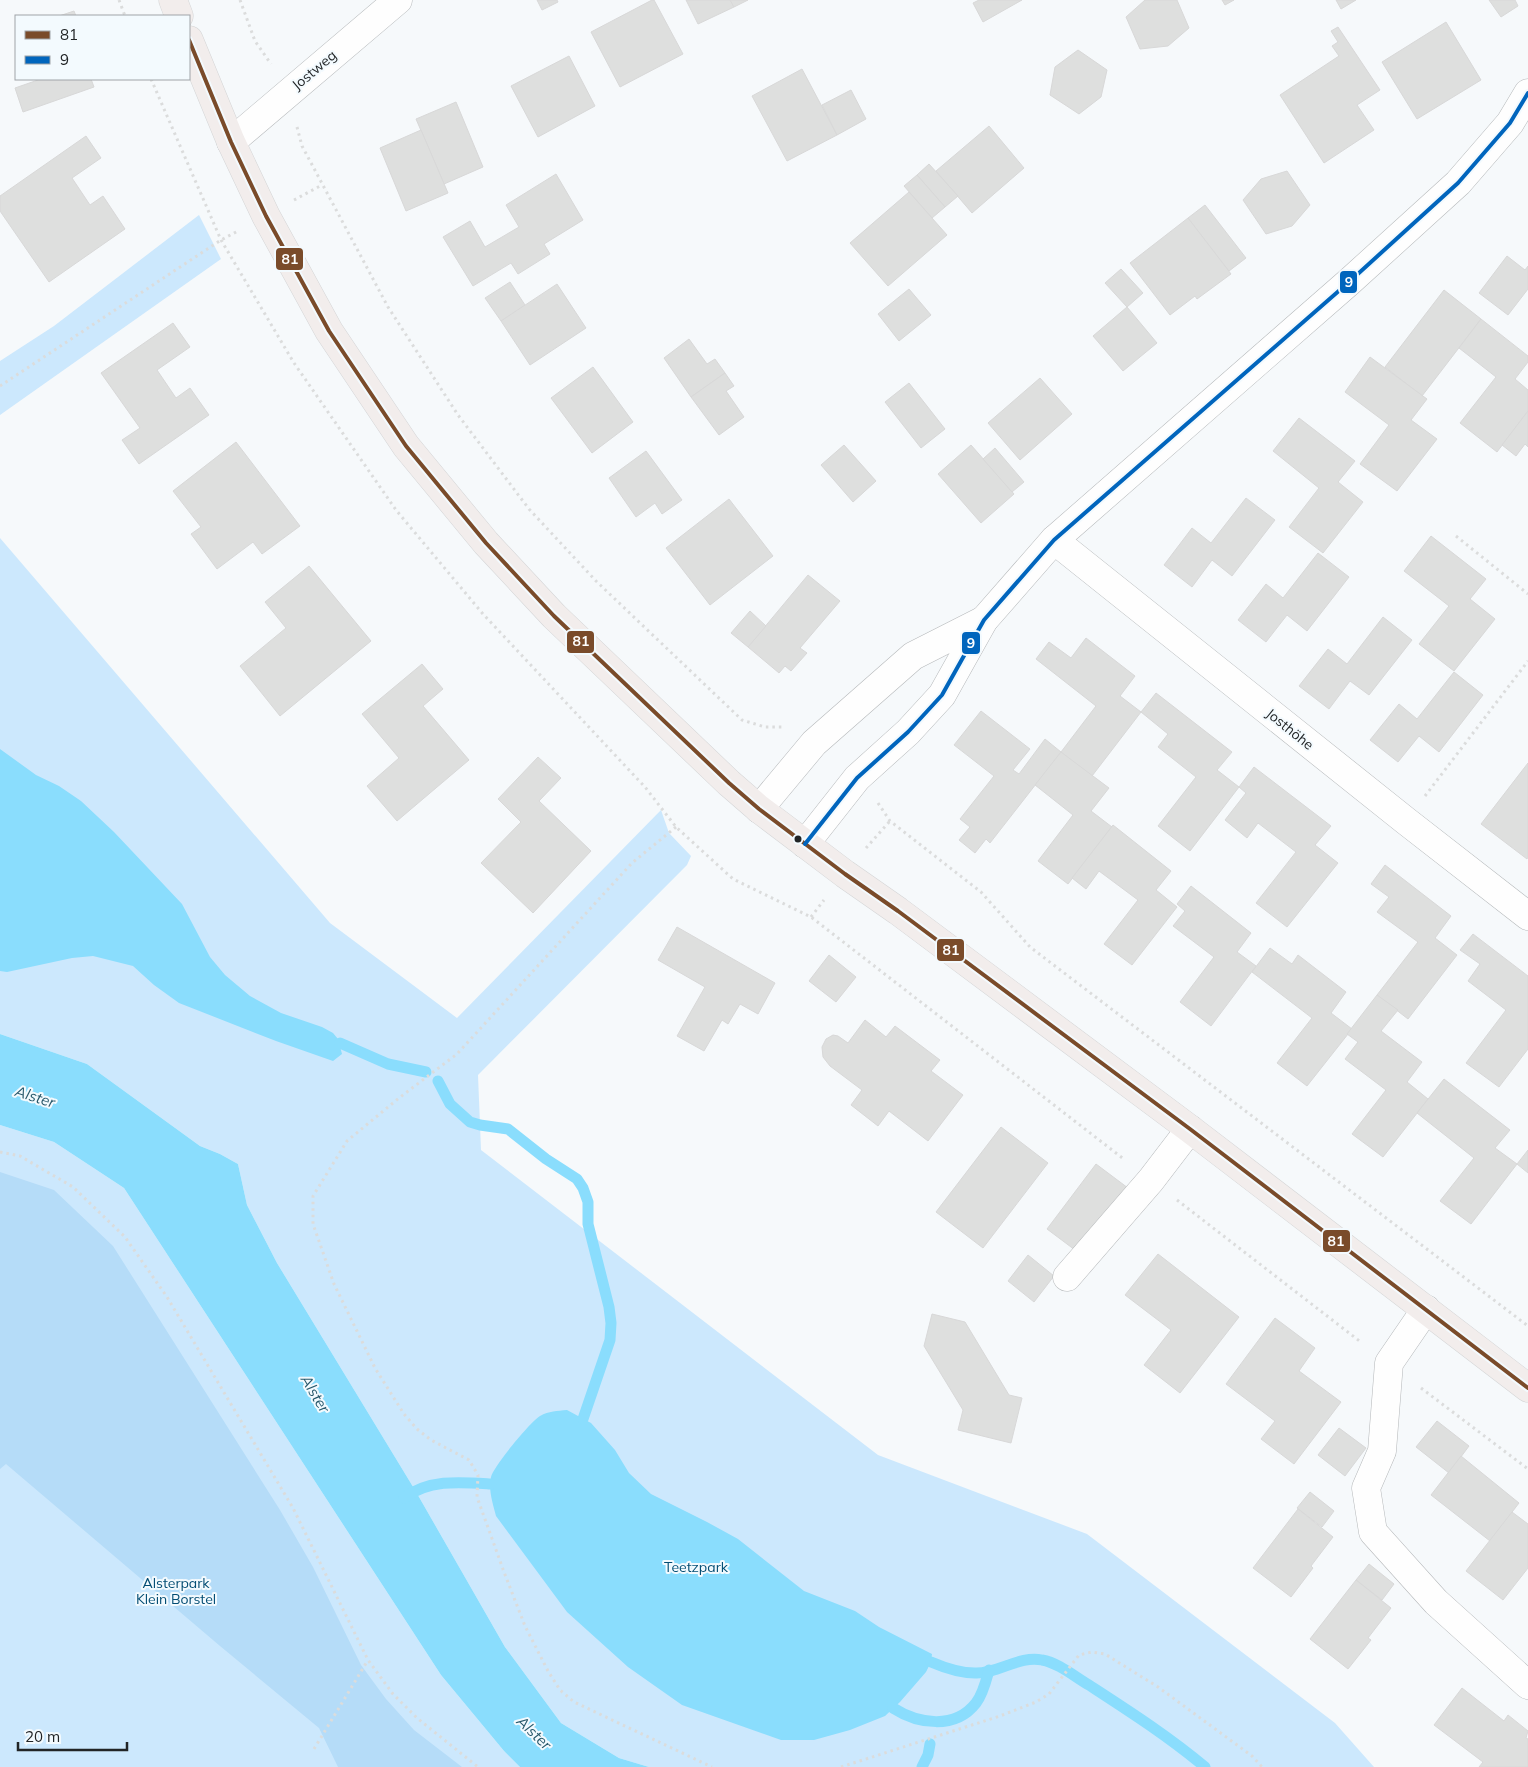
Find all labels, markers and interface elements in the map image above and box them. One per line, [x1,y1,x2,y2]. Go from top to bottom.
legend [15,15,190,80]
text: 81 [60,25,78,44]
street label: Jostweg [288,46,340,94]
text: 9 [60,50,69,69]
line badge: 81 [275,247,304,271]
text: 81 [282,250,298,268]
line badge: 9 [1339,270,1358,294]
text: 9 [1345,273,1353,291]
line badge: 81 [566,630,595,654]
line badge: 9 [961,631,981,655]
text: 81 [573,632,589,650]
text: 9 [967,634,975,652]
street label: Josthöhe [1262,704,1318,754]
unlabelled marker [793,834,803,844]
line badge: 81 [936,938,965,962]
text: 81 [943,941,959,959]
water label: Alster [12,1081,58,1112]
line badge: 81 [1322,1229,1351,1253]
text: 81 [1328,1232,1344,1250]
water label: Alster [296,1371,334,1417]
park label: Teetzpark [664,1558,729,1576]
park label: Alsterpark Klein Borstel [136,1574,216,1608]
water label: Alster [512,1711,556,1754]
scale bar [18,1720,126,1752]
text: 20 m [25,1727,60,1746]

